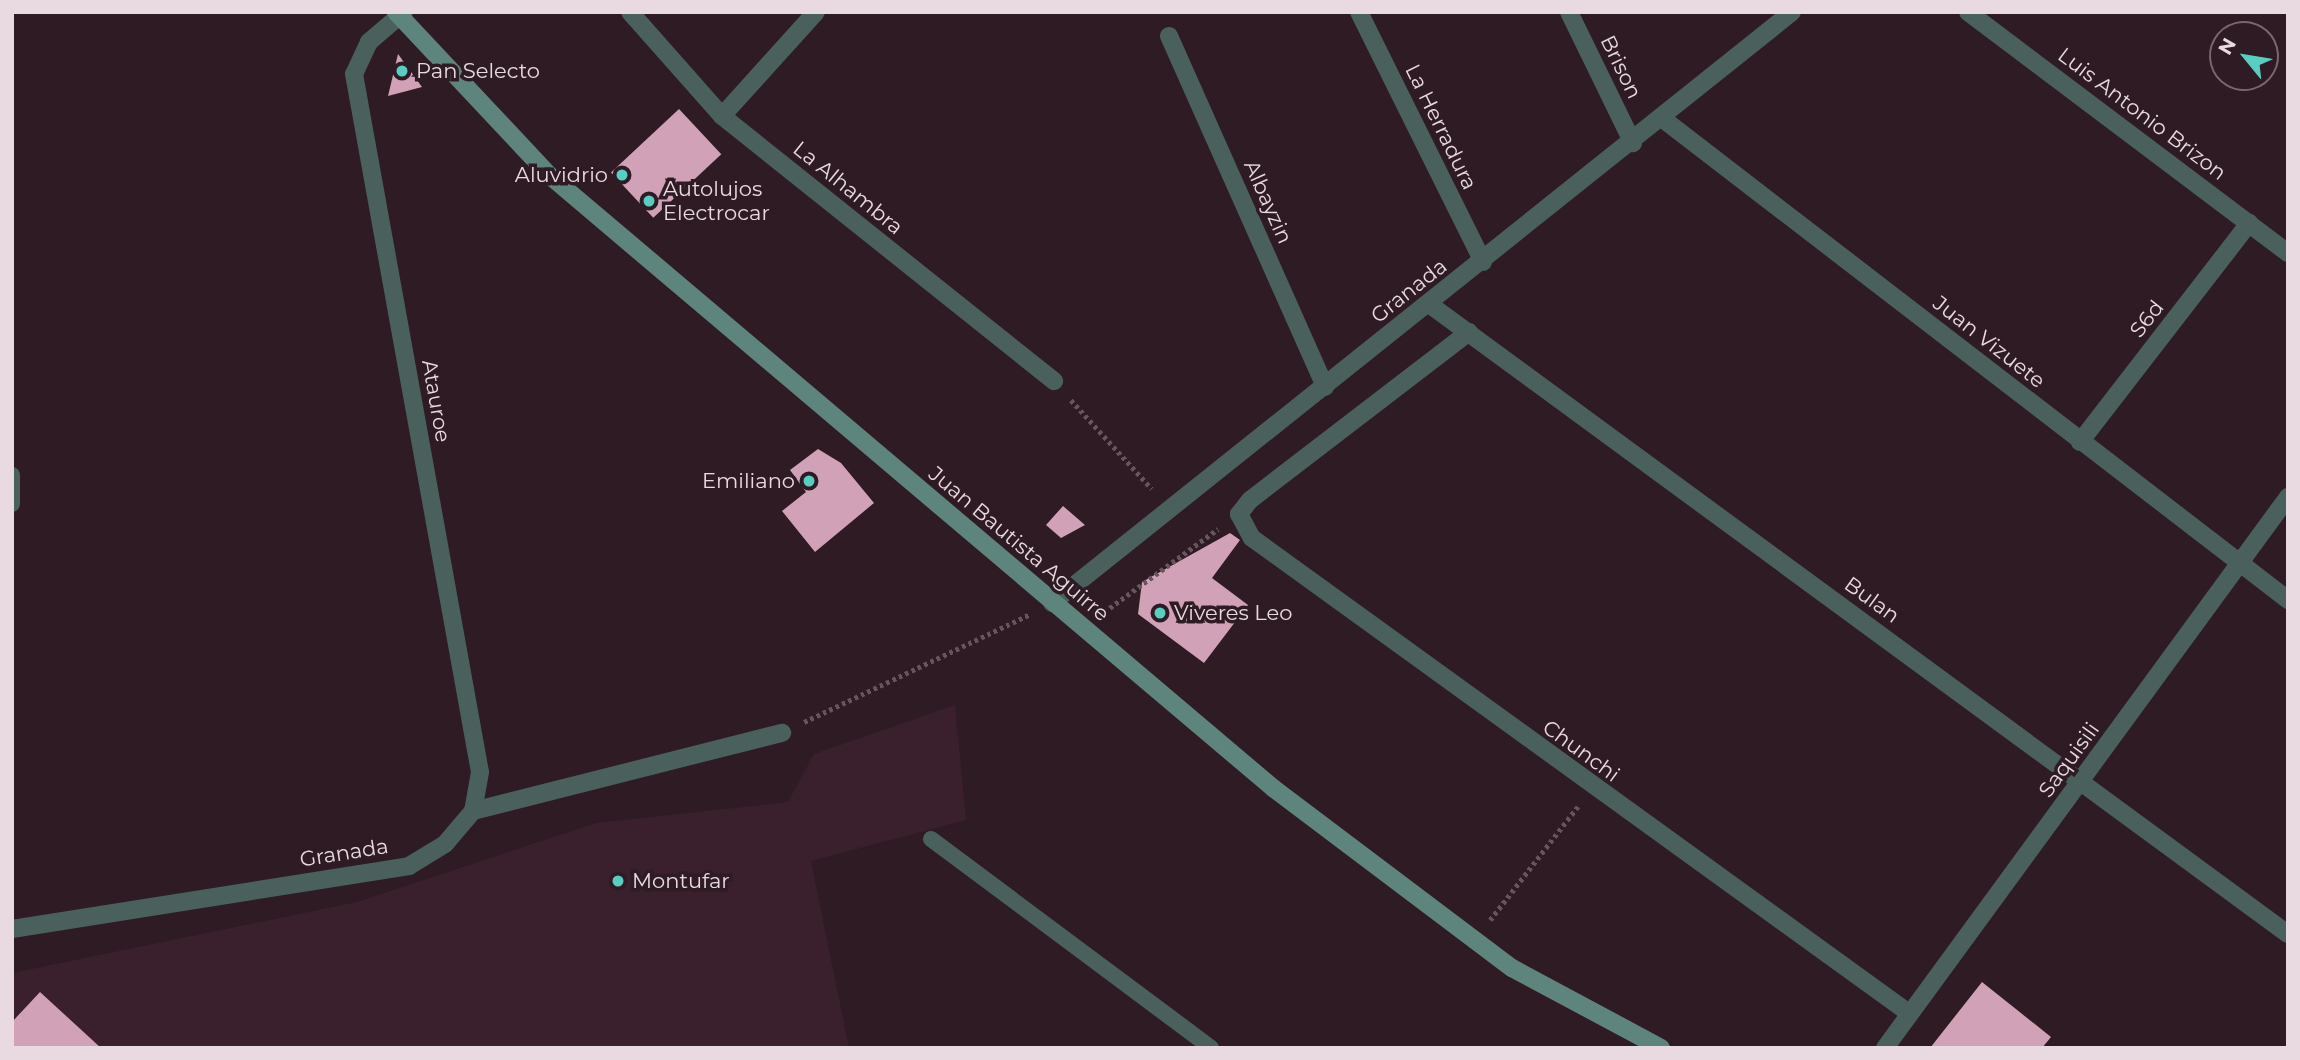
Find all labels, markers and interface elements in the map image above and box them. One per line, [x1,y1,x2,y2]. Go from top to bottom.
north arrow [2209,21,2279,91]
street label: Brison [1595,31,1647,103]
text: N [2213,34,2241,59]
street label: Luis Antonio Brizon [2053,42,2231,186]
place label: Pan Selecto [416,58,540,84]
street label: La Herradura [1400,60,1482,194]
marker: Pan Selecto [394,63,410,79]
street label: La Alhambra [788,136,908,240]
street label: Albayzin [1238,156,1298,248]
place label: Aluvidrio [515,162,608,188]
marker: Aluvidrio [614,167,630,183]
place label: Autolujos Electrocar [663,176,770,226]
marker: Autolujos Electrocar [641,193,657,209]
street label: Granada [1366,254,1452,328]
street label: Juan Vizuete [1928,291,2050,393]
street label: S6d [2125,295,2169,343]
street label: Atauroe [416,358,456,444]
street label: Juan Bautista Aguirre [924,461,1114,627]
place label: Emiliano [702,468,795,494]
marker: Emiliano [801,473,817,489]
street label: Bulan [1839,572,1905,628]
place label: Viveres Leo [1174,600,1292,626]
marker: Viveres Leo [1152,605,1168,621]
street label: Chunchi [1538,715,1624,787]
street label: Saquisili [2033,718,2105,802]
street label: Granada [298,834,390,872]
place label: Montufar [632,868,730,894]
marker: Montufar [610,873,626,889]

